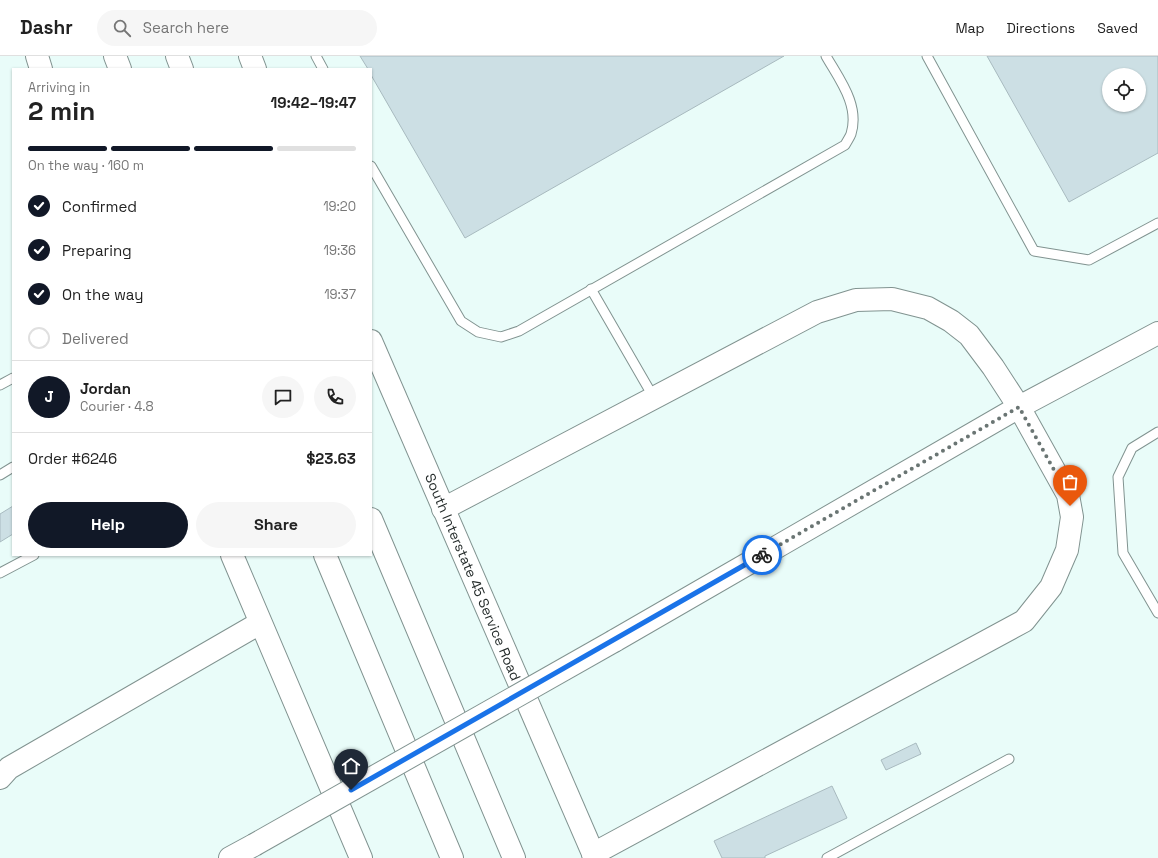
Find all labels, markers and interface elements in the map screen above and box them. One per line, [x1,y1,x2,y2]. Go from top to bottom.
search box [97,10,377,46]
text: Dashr [20,15,73,40]
icon: search [111,17,133,39]
text: Search here [143,18,229,37]
text: Map [955,19,985,37]
text: Directions [1007,19,1075,37]
text: Saved [1097,19,1138,37]
map controls [1102,68,1146,112]
button: locate [1102,68,1146,112]
text: Arriving in [28,79,90,96]
text: 19:42–19:47 [271,93,356,112]
text: 2 min [28,94,95,128]
text: On the way · 160 m [28,157,144,174]
icon: check [28,195,50,217]
text: Confirmed [62,197,137,216]
text: 19:20 [323,198,356,215]
icon: check [28,239,50,261]
text: Preparing [62,241,132,260]
text: 19:36 [324,242,356,259]
icon: check [28,283,50,305]
text: On the way [62,285,143,304]
text: 19:37 [324,286,356,303]
text: Delivered [62,329,129,348]
button: chat [262,376,304,418]
button: phone [314,376,356,418]
text: Jordan [80,379,131,398]
text: J [44,387,54,406]
text: Courier · 4.8 [80,398,154,415]
text: Order #6246 [28,449,117,468]
text: $23.63 [306,449,356,468]
pin [1053,465,1087,506]
street label: South Interstate 45 Service Road [421,471,525,683]
icon: bag [1059,471,1081,493]
button: Help [28,502,188,548]
button: Share [196,502,356,548]
courier [742,535,782,575]
icon: bike [751,544,773,566]
pin [334,749,368,790]
icon: home [340,755,362,777]

